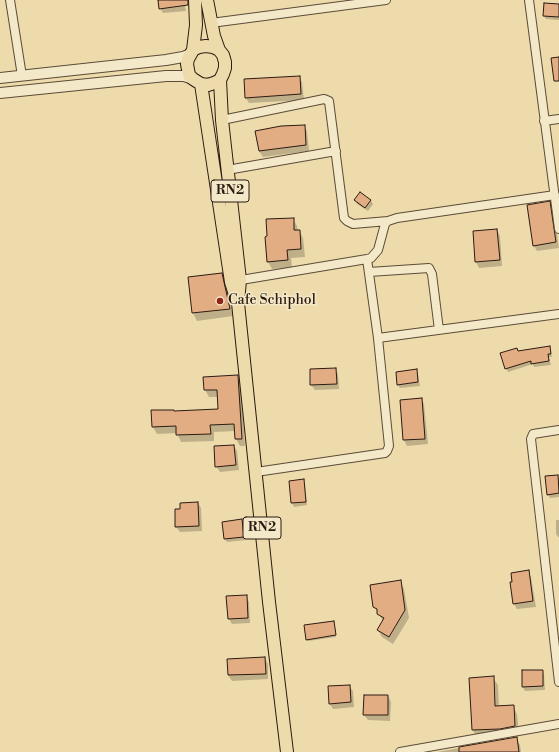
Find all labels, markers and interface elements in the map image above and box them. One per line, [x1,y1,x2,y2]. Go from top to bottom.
road number: RN2 [211,180,249,202]
place label: Cafe Schiphol [228,293,316,309]
marker: Cafe Schiphol [215,296,225,306]
road number: RN2 [243,517,281,539]

